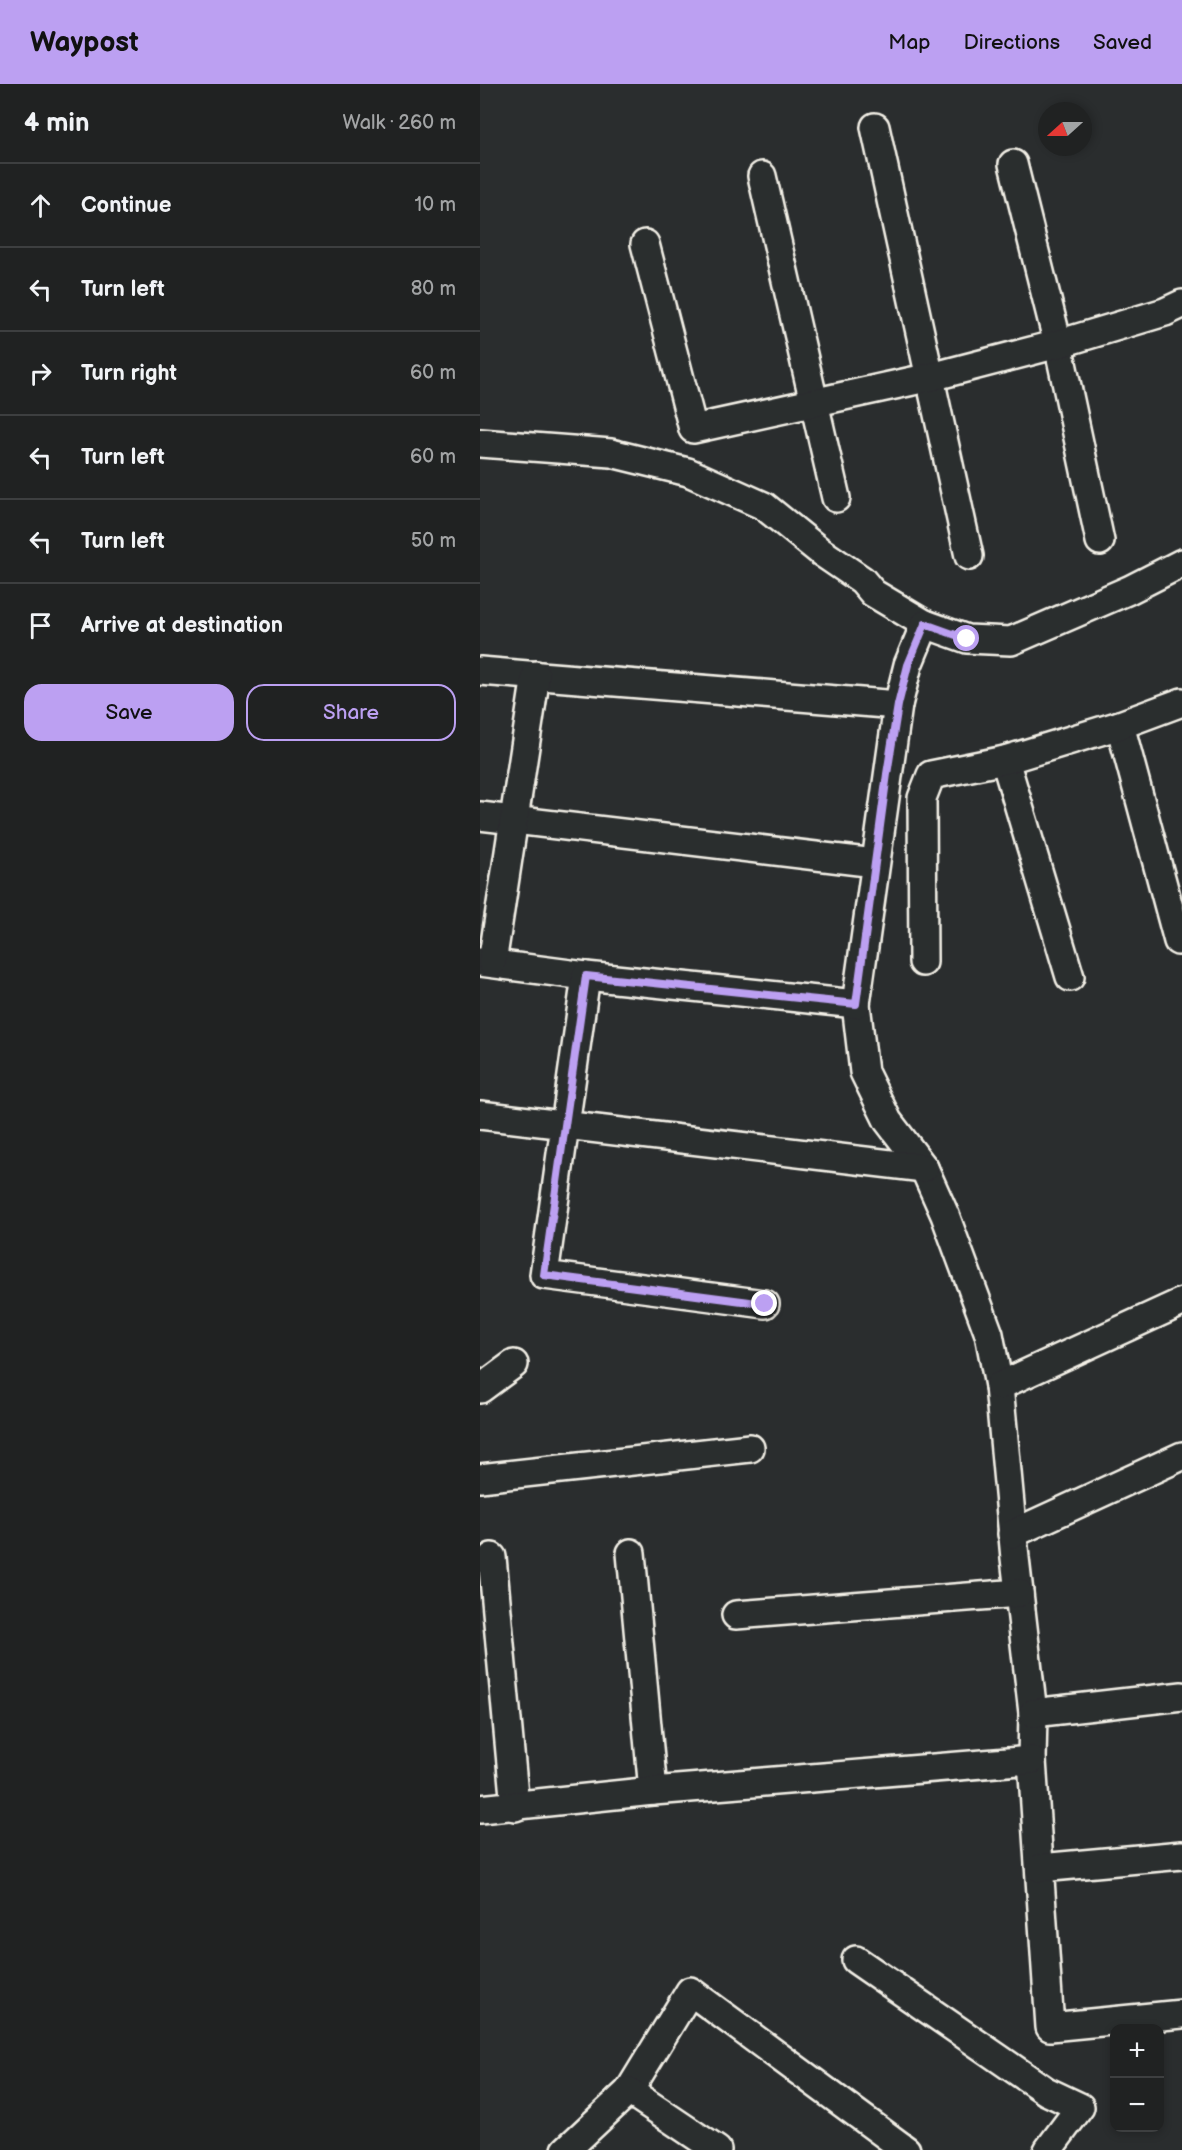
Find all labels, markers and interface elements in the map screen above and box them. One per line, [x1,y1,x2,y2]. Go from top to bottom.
text: Waypost [30,26,139,59]
text: Map [888,30,931,55]
text: Directions [964,30,1060,55]
text: Saved [1093,30,1152,55]
north arrow [1038,102,1092,156]
text: 4 min [24,108,89,139]
text: Walk · 260 m [343,111,456,135]
icon: ahead [24,189,57,222]
text: Continue [81,192,171,219]
text: 10 m [415,193,456,217]
icon: left [24,273,57,306]
text: Turn left [81,276,165,303]
text: 80 m [411,277,456,301]
icon: right [24,357,57,390]
text: Turn right [81,360,177,387]
text: 60 m [410,361,456,385]
icon: left [24,441,57,474]
text: Turn left [81,444,165,471]
text: 60 m [410,445,456,469]
icon: left [24,525,57,558]
text: Turn left [81,528,165,555]
text: 50 m [411,529,456,553]
icon: arrive [24,609,57,642]
text: Arrive at destination [81,612,283,639]
route start [953,625,979,651]
button: Save [24,684,234,741]
button: Share [246,684,456,741]
route end [751,1290,777,1316]
map controls [1110,2024,1164,2132]
button: + [1110,2024,1164,2078]
button: − [1110,2078,1164,2132]

